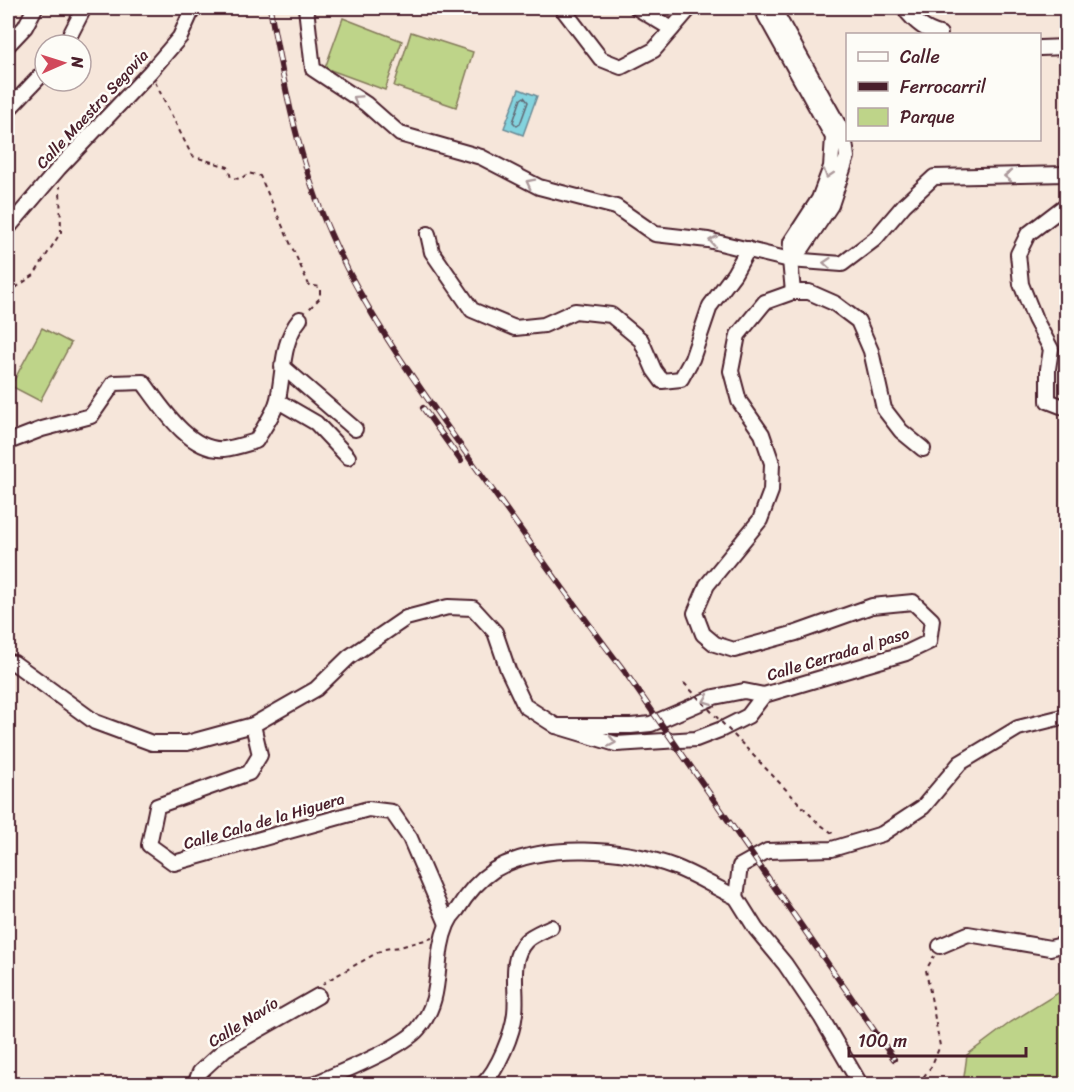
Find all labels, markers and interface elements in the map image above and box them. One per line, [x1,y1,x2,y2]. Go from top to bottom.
north arrow [33,33,93,93]
legend [846,33,1041,141]
text: Calle [900,41,940,73]
street label: Calle Maestro Segovia [28,42,156,176]
text: N [63,55,92,69]
text: Ferrocarril [900,71,987,103]
one-way arrow [353,95,364,106]
text: Parque [900,101,955,133]
one-way arrow [822,168,835,179]
one-way arrow [1004,170,1013,182]
one-way arrow [526,178,537,190]
one-way arrow [708,235,718,248]
one-way arrow [823,257,832,270]
street label: Calle Cerrada al paso [763,619,913,689]
one-way arrow [703,693,714,705]
one-way arrow [607,735,617,748]
street label: Calle Cala de la Higuera [180,784,348,858]
street label: Calle Navío [202,989,284,1055]
scale bar [849,1020,1026,1058]
text: 100 m [858,1025,907,1057]

